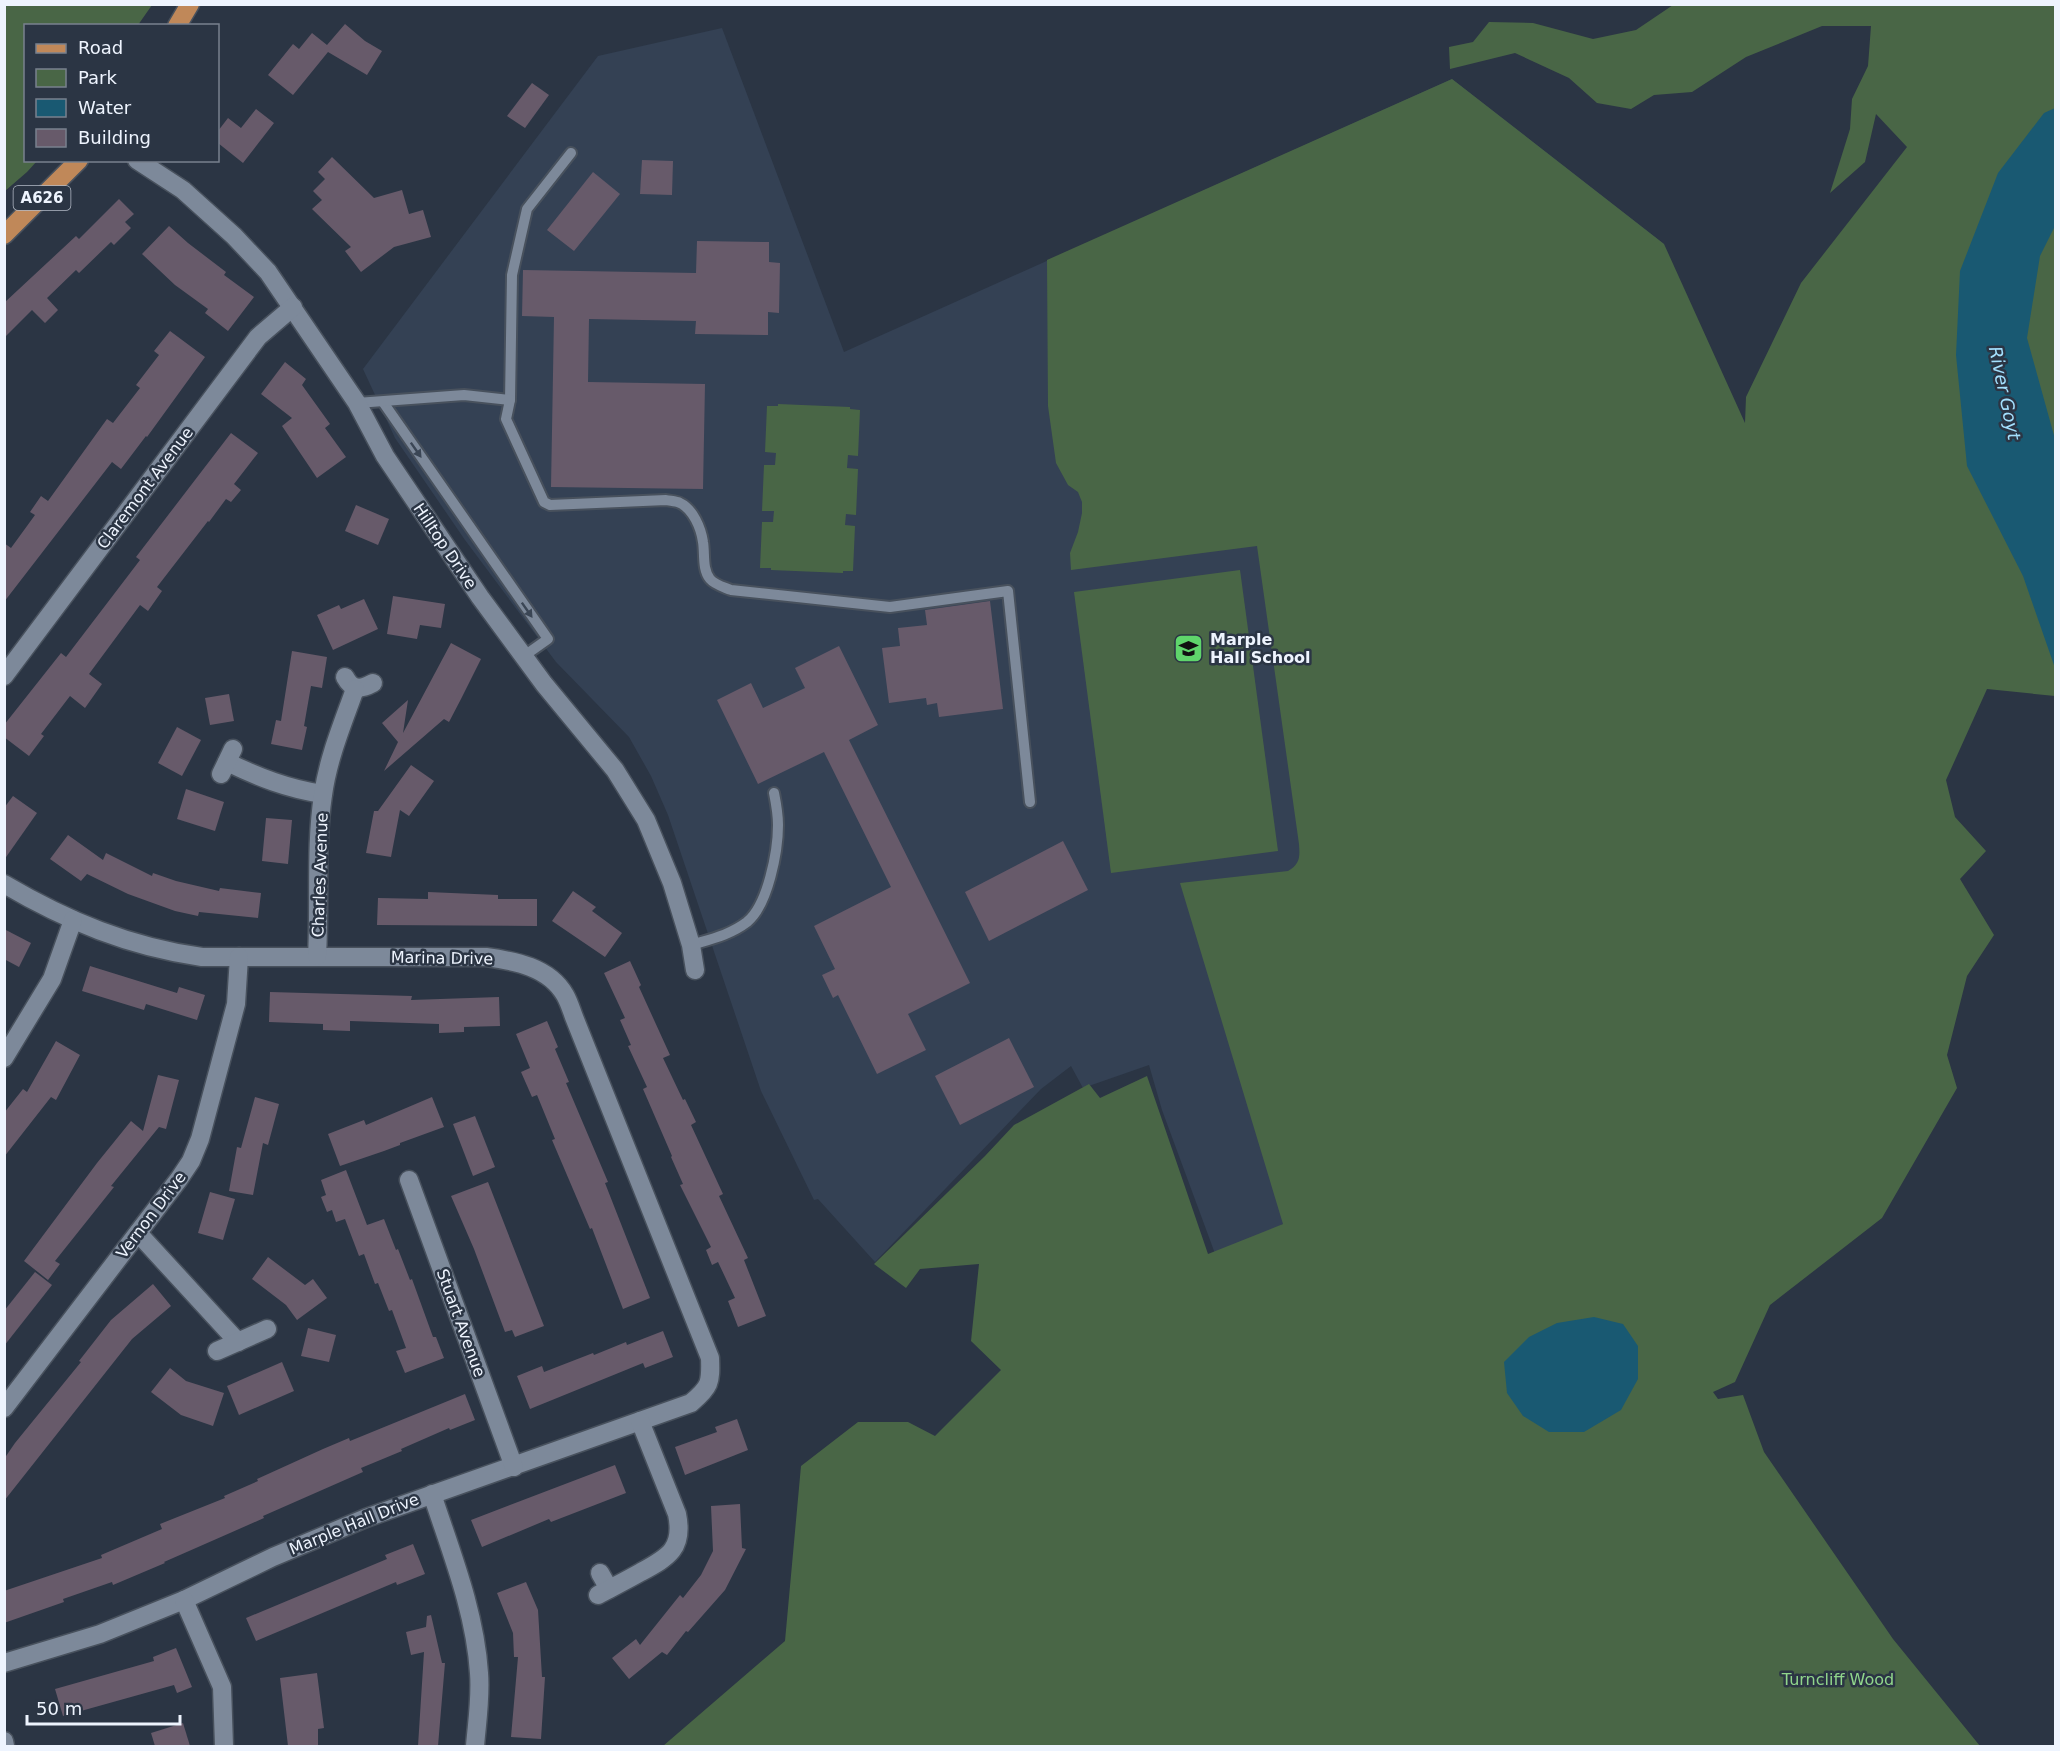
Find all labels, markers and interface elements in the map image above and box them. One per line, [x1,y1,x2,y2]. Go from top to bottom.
legend [24,24,219,162]
text: Road [78,37,123,58]
text: Park [78,67,117,88]
text: Water [78,97,132,118]
text: Building [78,127,151,148]
road number: A626 [14,186,70,210]
water label: River Goyt [1985,344,2025,443]
street label: Claremont Avenue [93,423,197,553]
one-way arrow [410,441,422,457]
street label: Hilltop Drive [409,500,481,592]
one-way arrow [521,601,533,617]
place label: Marple Hall School [1210,630,1311,667]
school or university icon: Marple Hall School [1173,632,1205,664]
street label: Charles Avenue [308,812,332,938]
street label: Marina Drive [391,948,493,968]
street label: Vernon Drive [112,1168,190,1262]
street label: Stuart Avenue [433,1266,489,1380]
street label: Marple Hall Drive [286,1489,422,1559]
park label: Turncliff Wood [1781,1670,1894,1689]
scale bar [27,1688,180,1726]
text: 50 m [36,1698,82,1719]

